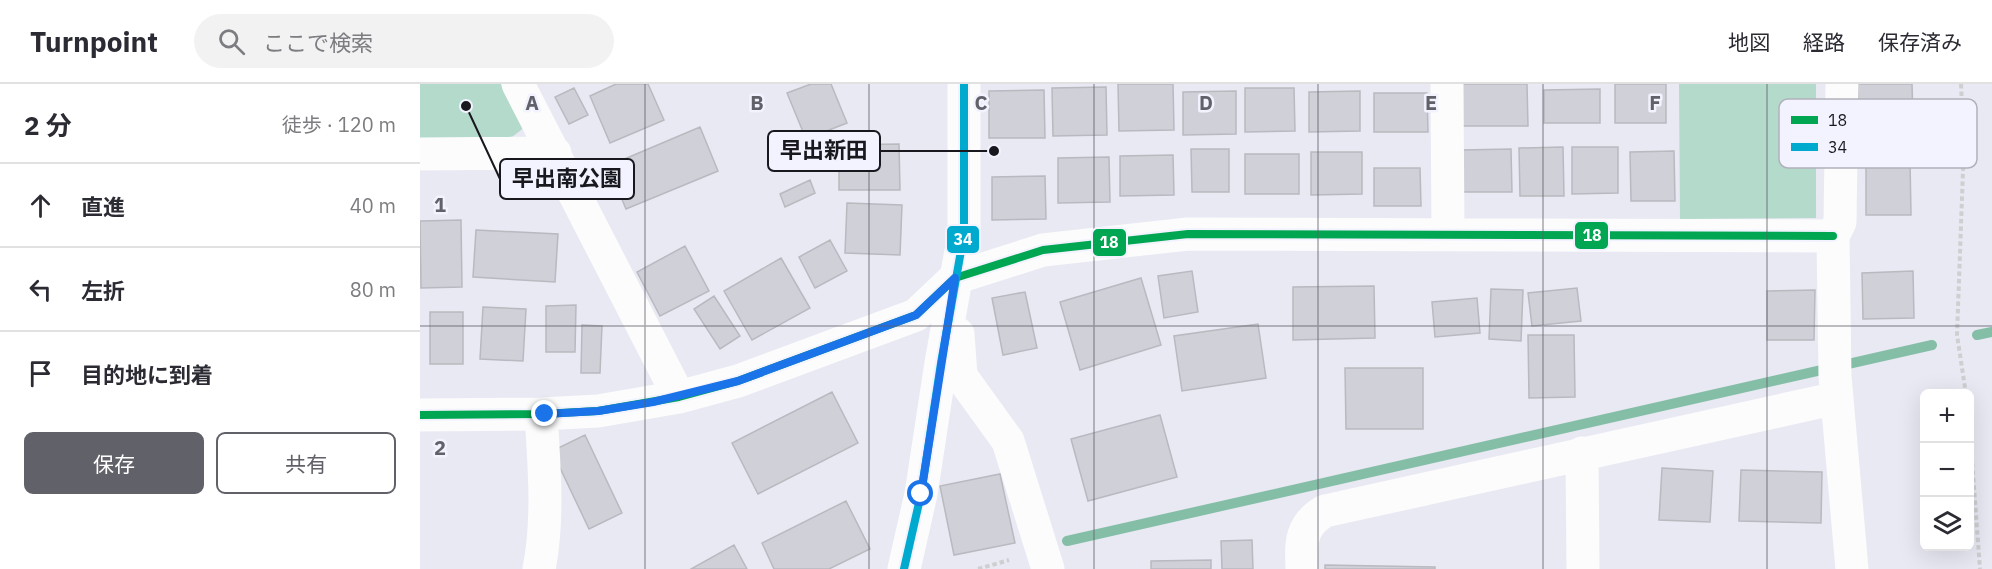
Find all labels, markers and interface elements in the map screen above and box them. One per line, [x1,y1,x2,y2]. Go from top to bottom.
search box [194,14,614,68]
text: Turnpoint [30,23,158,60]
icon: search [215,25,248,58]
text: ここで検索 [263,28,373,57]
text: 地図 [1728,28,1770,56]
text: 経路 [1803,28,1845,56]
text: 保存済み [1878,28,1962,56]
text: A [525,89,539,116]
text: B [750,89,764,116]
text: C [974,89,988,116]
text: D [1199,89,1213,116]
text: E [1425,89,1437,116]
text: F [1649,89,1661,116]
legend [1779,99,1977,168]
text: 2 分 [24,108,72,142]
text: 18 [1828,110,1847,130]
text: 徒歩 · 120 m [282,111,396,138]
callout: 早出新田 [768,131,880,171]
text: 早出新田 [780,135,868,164]
text: 34 [1828,137,1847,157]
callout: 早出南公園 [500,159,634,199]
text: 早出南公園 [512,163,622,192]
icon: ahead [24,189,57,222]
text: 1 [434,191,446,218]
text: 直進 [81,192,125,221]
text: 40 m [350,192,396,219]
line badge: 18 [1574,221,1609,250]
line badge: 34 [946,225,980,254]
text: 18 [1582,225,1602,245]
line badge: 18 [1092,228,1127,257]
text: 34 [953,229,973,249]
text: 18 [1099,232,1119,252]
icon: left [24,273,57,306]
text: 左折 [81,276,125,305]
text: 80 m [350,276,396,303]
icon: arrive [24,357,57,390]
text: 目的地に到着 [81,360,213,389]
map controls [1920,389,1974,551]
button: + [1920,389,1974,443]
route end [531,400,557,426]
button: 保存 [24,432,204,494]
button: 共有 [216,432,396,494]
text: 2 [434,434,446,461]
button: − [1920,443,1974,497]
route start [907,480,933,506]
button: layers [1920,497,1974,551]

